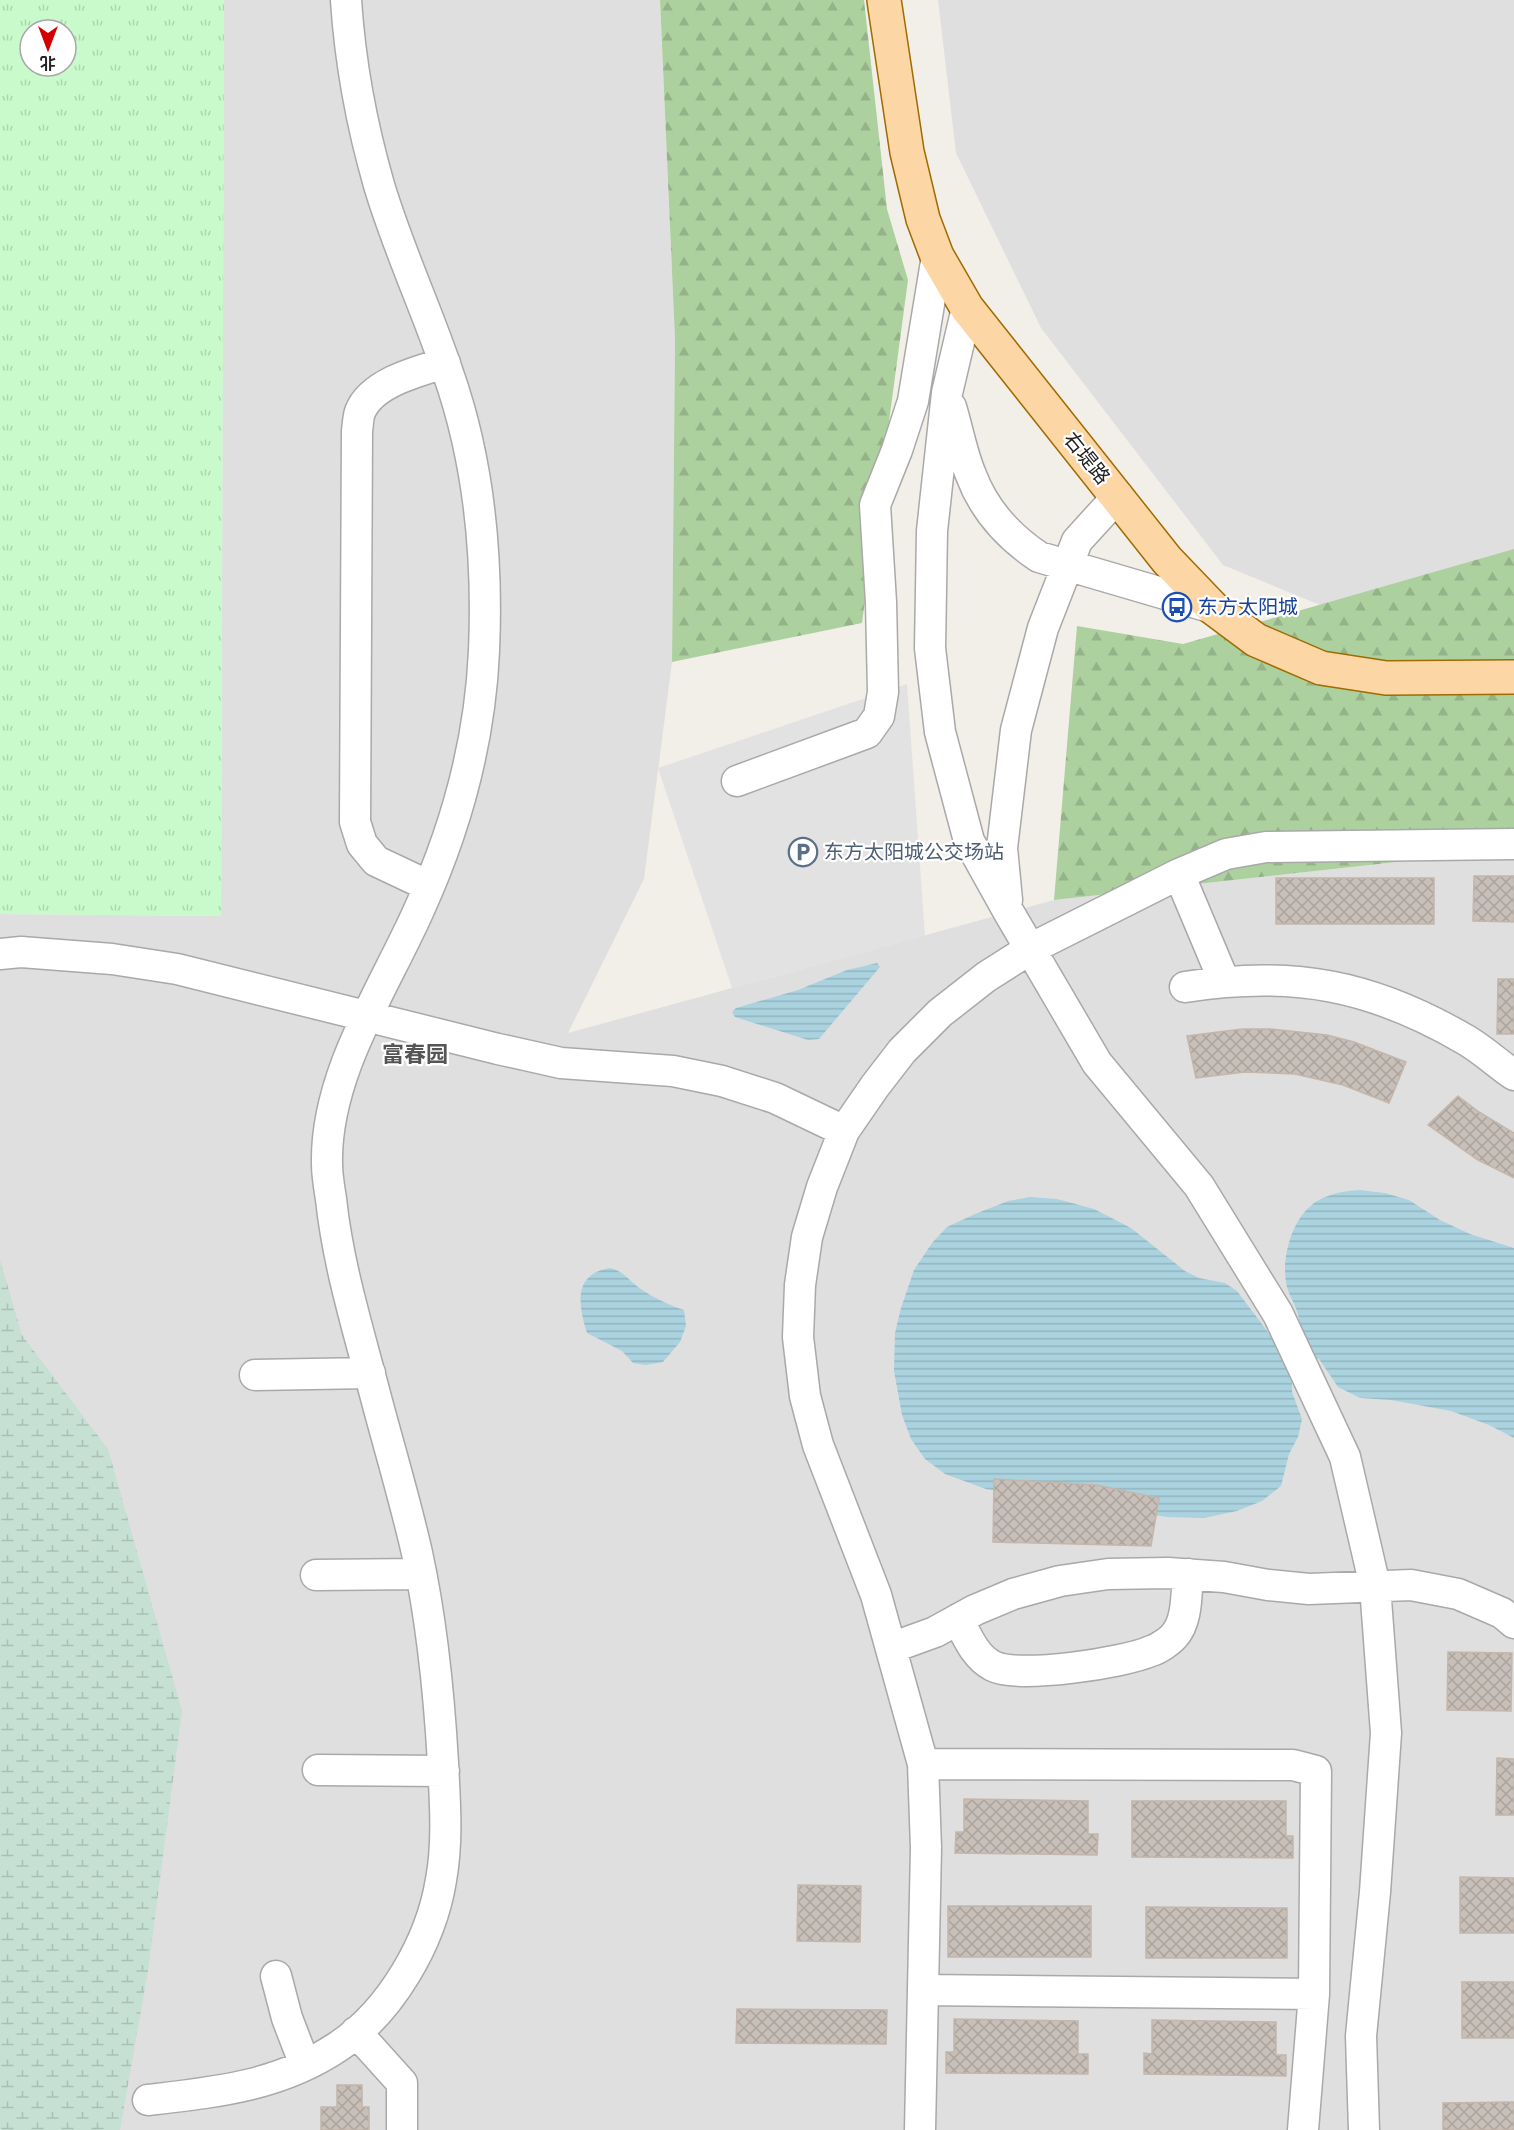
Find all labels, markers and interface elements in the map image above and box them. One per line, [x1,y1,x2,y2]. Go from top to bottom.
north arrow [18,18,78,78]
text: 北 [40,53,56,72]
street label: 右堤路 [1059,427,1115,489]
bus stop icon: 东方太阳城 [1161,591,1193,623]
place label: 东方太阳城 [1198,595,1298,619]
parking icon: 东方太阳城公交场站 [787,836,819,868]
place label: 东方太阳城公交场站 [824,840,1004,864]
district label: 富春园 [382,1042,448,1067]

